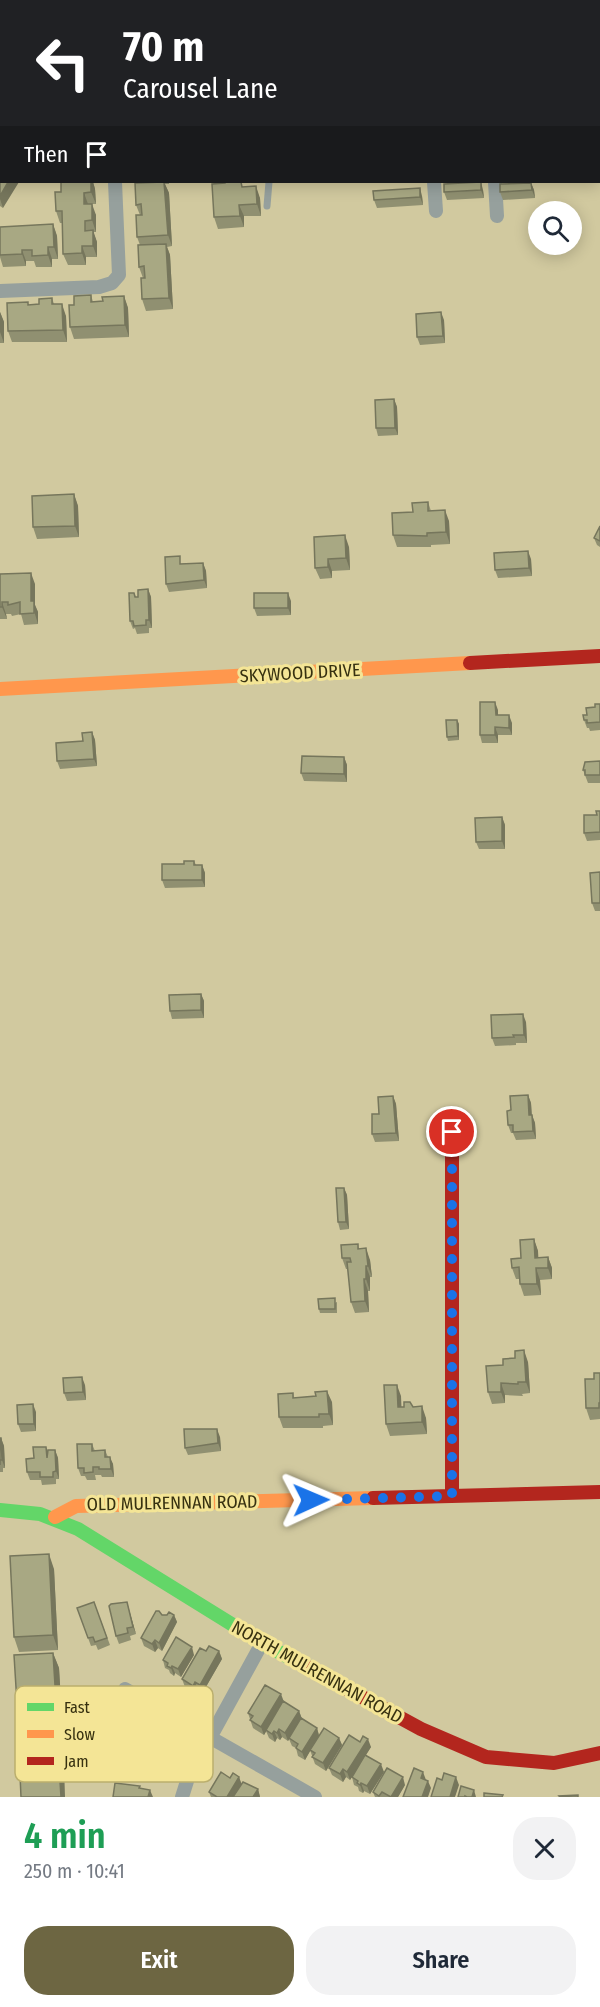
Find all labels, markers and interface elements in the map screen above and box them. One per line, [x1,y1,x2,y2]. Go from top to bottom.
text: 70 m [123,22,204,72]
icon: left [24,24,102,102]
text: Carousel Lane [123,73,278,105]
icon: arrive [80,138,113,171]
text: Then [24,141,68,168]
map controls [528,201,582,255]
button: search [528,201,582,255]
street label: SKYWOOD DRIVE [239,659,361,687]
pin [426,1106,477,1157]
icon: arrive [435,1115,468,1148]
position arrow [279,1468,343,1532]
street label: OLD MULRENNAN ROAD [86,1491,258,1515]
street label: NORTH MULRENNAN ROAD [228,1616,406,1728]
legend [15,1686,213,1782]
text: Fast [64,1698,91,1717]
text: Slow [64,1725,95,1744]
text: Jam [64,1752,89,1771]
text: 4 min [24,1814,106,1858]
button: close [513,1817,576,1880]
text: 250 m · 10:41 [24,1859,125,1883]
button: Exit [24,1926,294,1995]
button: Share [306,1926,576,1995]

